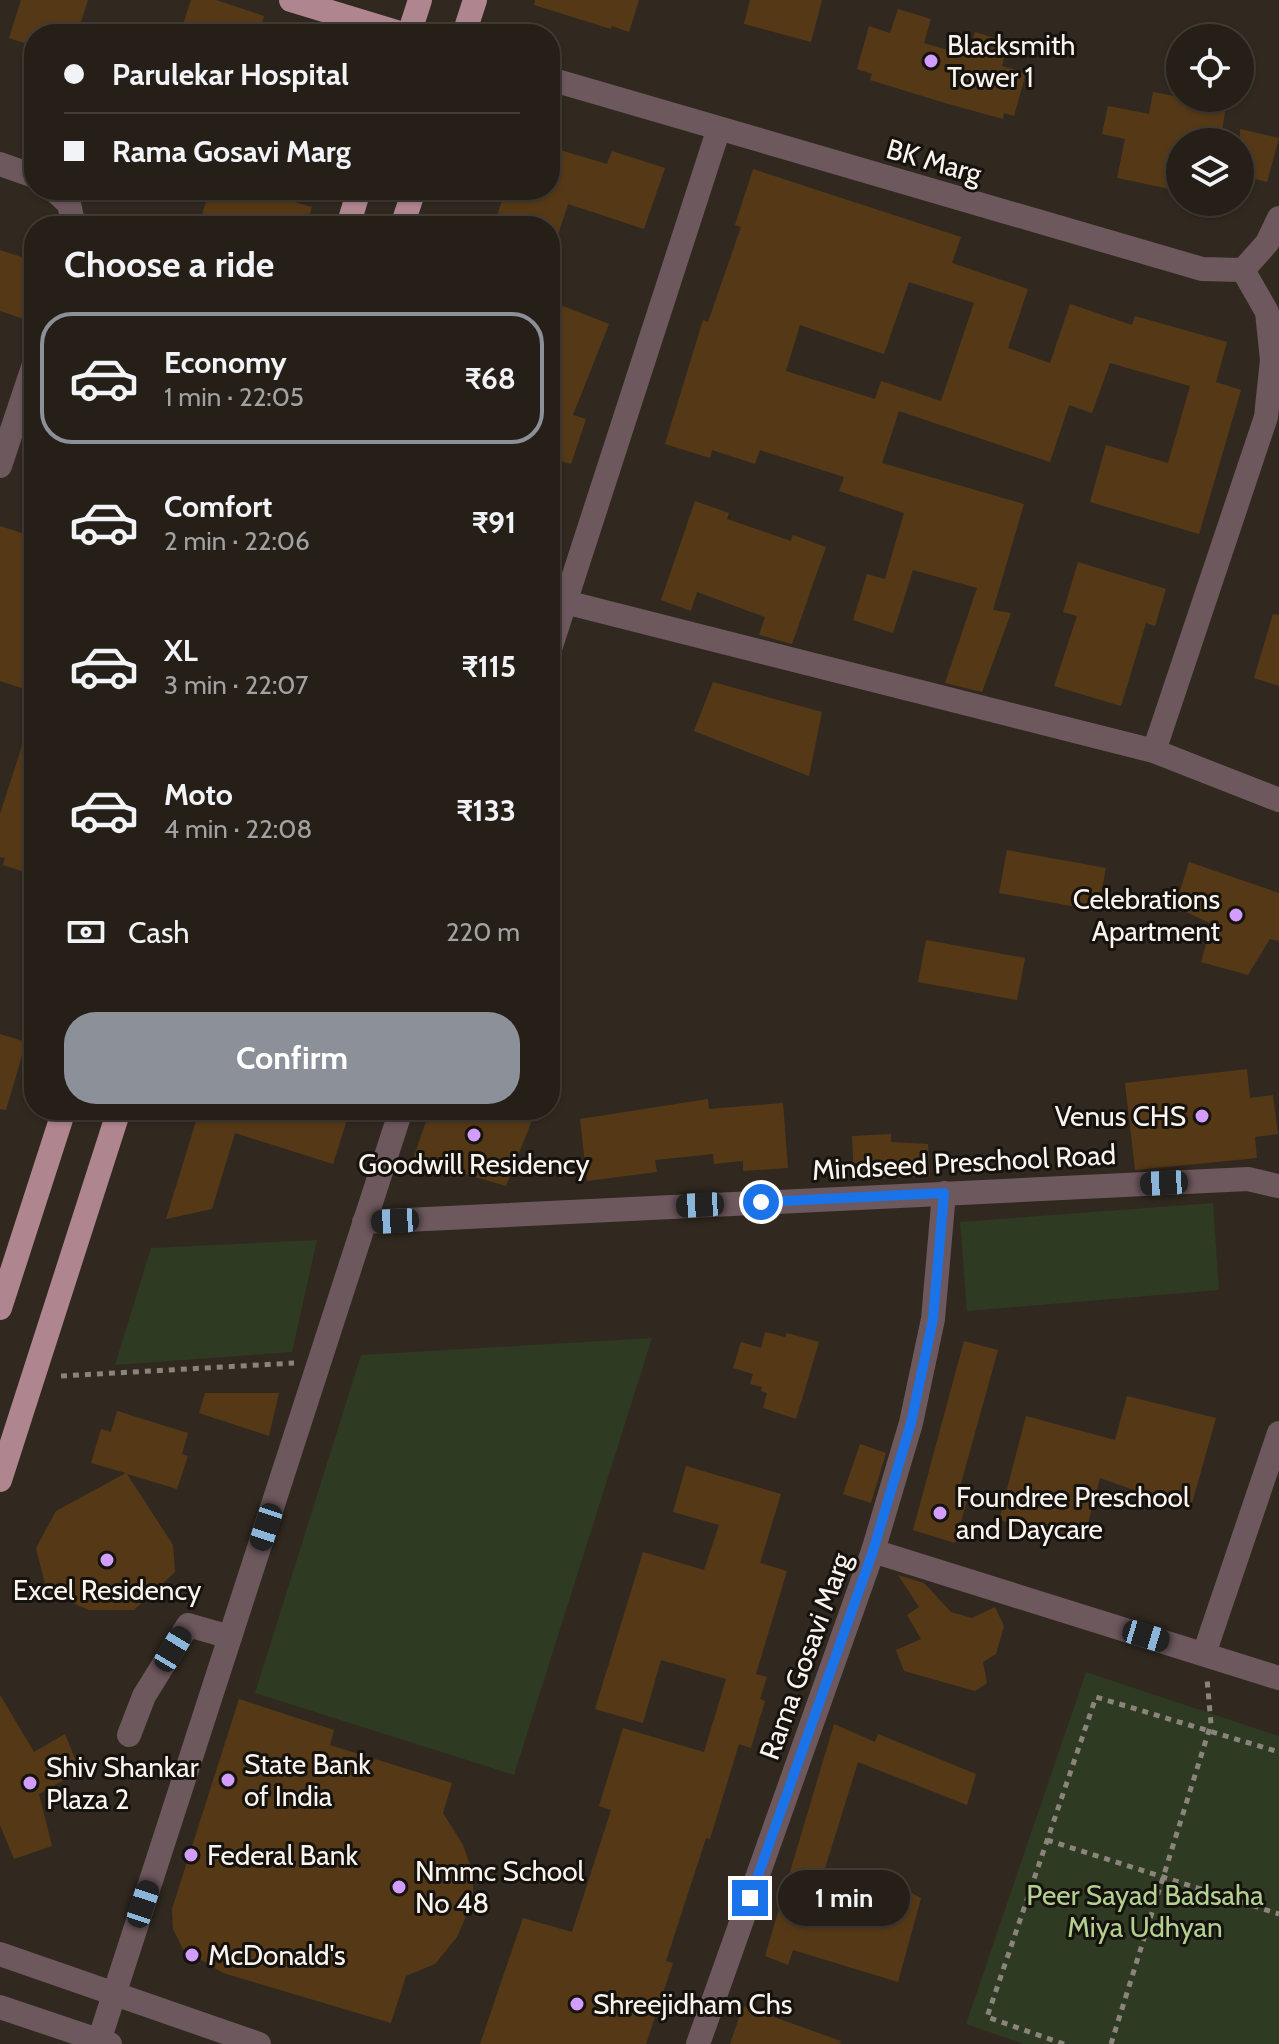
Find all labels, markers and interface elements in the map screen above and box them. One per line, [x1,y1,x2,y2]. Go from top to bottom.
map controls [1166,24,1254,216]
button: locate [1166,24,1254,112]
place label: Blacksmith Tower 1 [947,28,1076,94]
marker: Blacksmith Tower 1 [922,52,940,70]
text: Parulekar Hospital [112,56,349,93]
button: layers [1166,128,1254,216]
street label: BK Marg [882,131,987,191]
text: Rama Gosavi Marg [112,133,351,170]
text: Choose a ride [64,242,274,286]
icon: car [68,342,140,414]
text: Economy [164,344,287,381]
text: ₹68 [465,360,516,397]
text: 1 min · 22:05 [164,381,304,413]
icon: car [68,486,140,558]
text: Comfort [164,488,272,525]
text: ₹91 [472,504,516,541]
text: 2 min · 22:06 [164,525,310,557]
icon: car [68,630,140,702]
text: XL [164,632,198,669]
text: ₹115 [461,648,516,685]
text: 3 min · 22:07 [164,669,308,701]
icon: car [68,774,140,846]
text: Moto [164,776,233,813]
text: ₹133 [456,792,516,829]
text: 4 min · 22:08 [164,813,312,845]
place label: Celebrations Apartment [1073,882,1220,948]
marker: Celebrations Apartment [1227,906,1245,924]
icon: cash [64,910,108,954]
text: Cash [128,914,190,951]
text: 220 m [446,916,520,948]
button: Confirm [64,1012,520,1104]
place label: Venus CHS [1055,1099,1186,1133]
marker: Venus CHS [1193,1107,1211,1125]
marker: Goodwill Residency [465,1126,483,1144]
street label: Mindseed Preschool Road [811,1137,1117,1187]
place label: Goodwill Residency [358,1147,590,1181]
car [1139,1170,1189,1196]
route start [743,1184,779,1220]
car [675,1192,725,1218]
car [370,1208,420,1234]
place label: Foundree Preschool and Daycare [956,1480,1190,1546]
car [247,1500,285,1554]
marker: Foundree Preschool and Daycare [931,1504,949,1522]
street label: Rama Gosavi Marg [752,1547,859,1764]
marker: Excel Residency [98,1551,116,1569]
place label: Excel Residency [13,1573,201,1607]
car [1120,1618,1172,1654]
car [150,1622,196,1676]
place label: State Bank of India [244,1747,371,1813]
place label: Shiv Shankar Plaza 2 [46,1750,199,1816]
marker: State Bank of India [219,1771,237,1789]
marker: Shiv Shankar Plaza 2 [21,1774,39,1792]
place label: Federal Bank [207,1838,358,1872]
marker: Federal Bank [182,1846,200,1864]
place label: Nmmc School No 48 [415,1854,585,1920]
callout: 1 min [778,1870,910,1926]
car [124,1877,162,1931]
marker: Nmmc School No 48 [390,1878,408,1896]
park label: Peer Sayad Badsaha Miya Udhyan [1026,1878,1264,1944]
route end [732,1880,768,1916]
text: 1 min [815,1882,873,1914]
place label: McDonald's [208,1938,346,1972]
marker: McDonald's [183,1946,201,1964]
place label: Shreejidham Chs [593,1987,792,2021]
marker: Shreejidham Chs [568,1995,586,2013]

